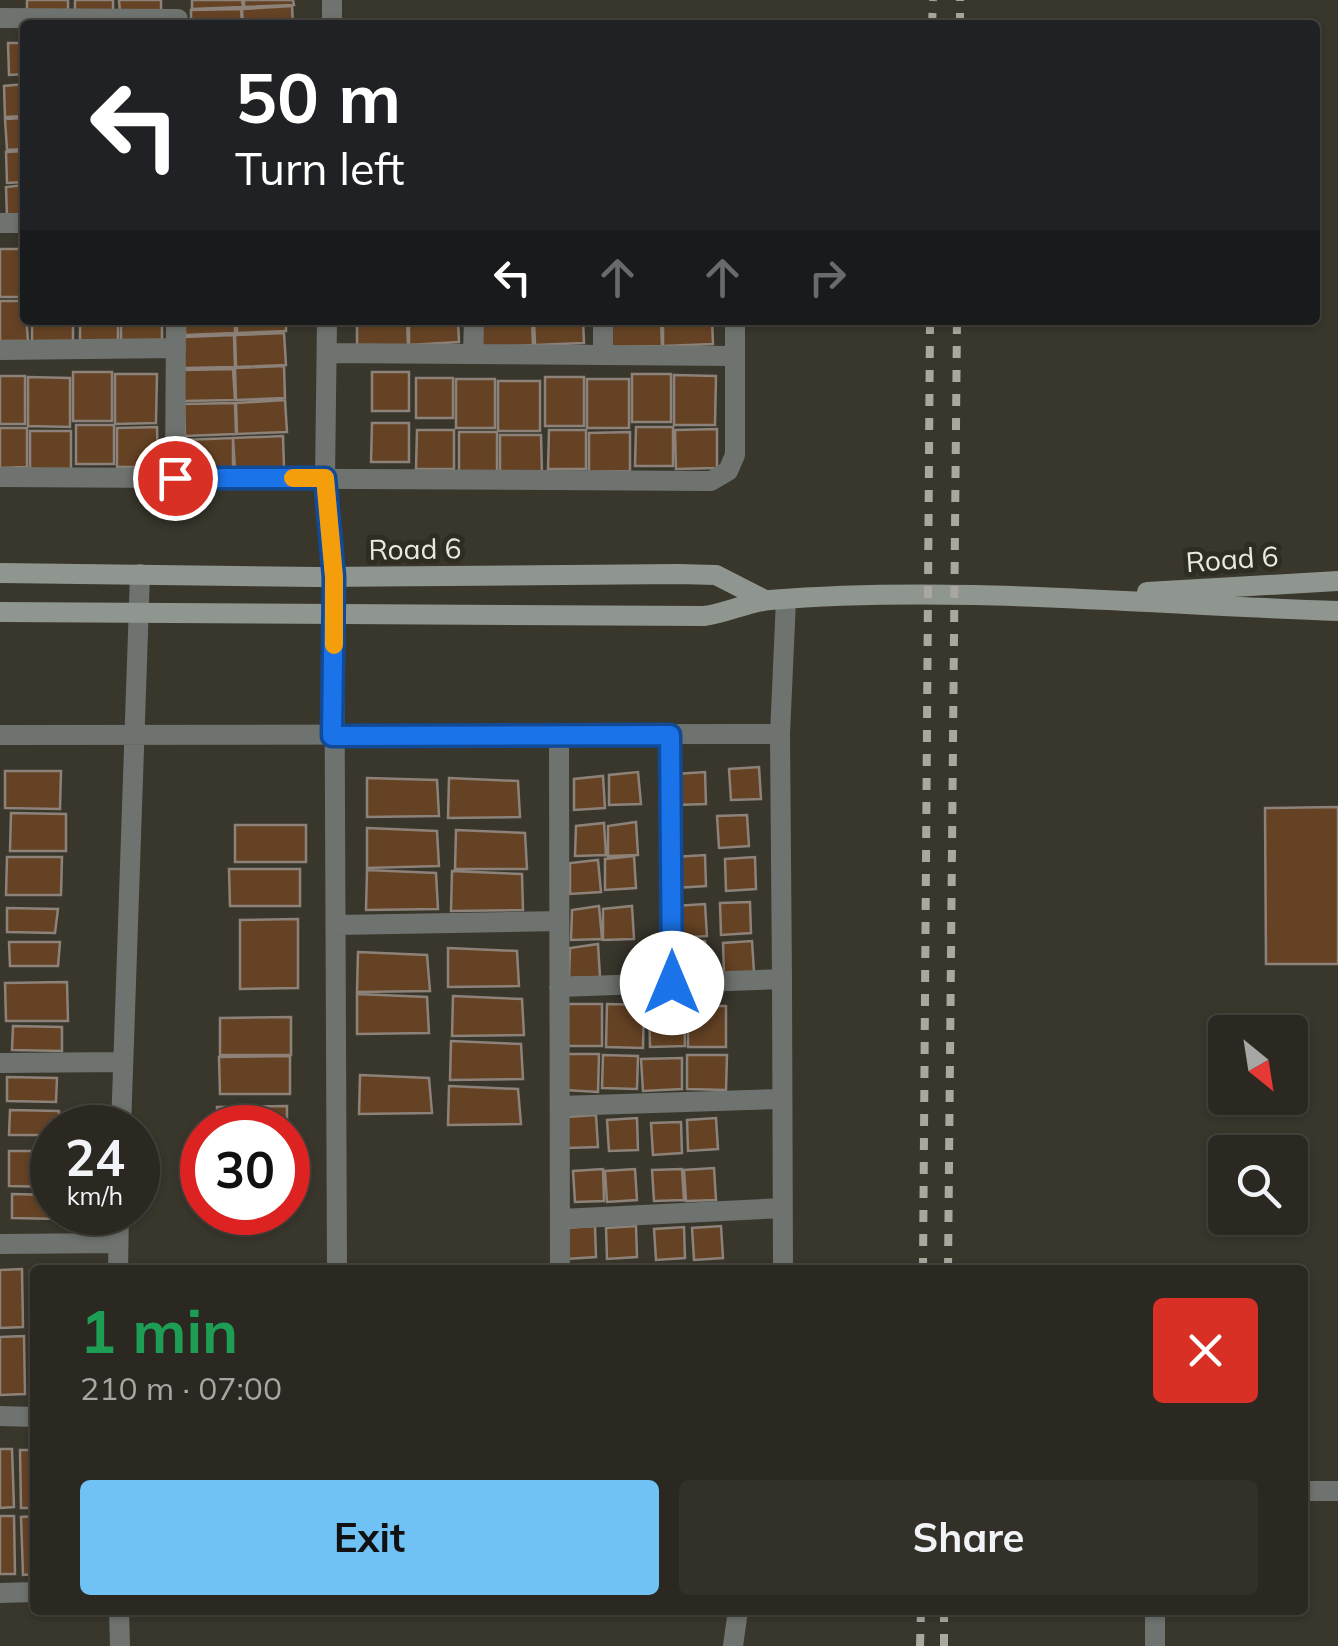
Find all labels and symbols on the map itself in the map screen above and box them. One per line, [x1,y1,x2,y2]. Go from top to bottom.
pin [133,436,218,521]
street label: Road 6 [368,530,462,567]
street label: Road 6 [1184,538,1279,579]
position arrow [620,931,724,1035]
north arrow [1208,1015,1308,1115]
speed limit sign: 30 [180,1105,310,1235]

